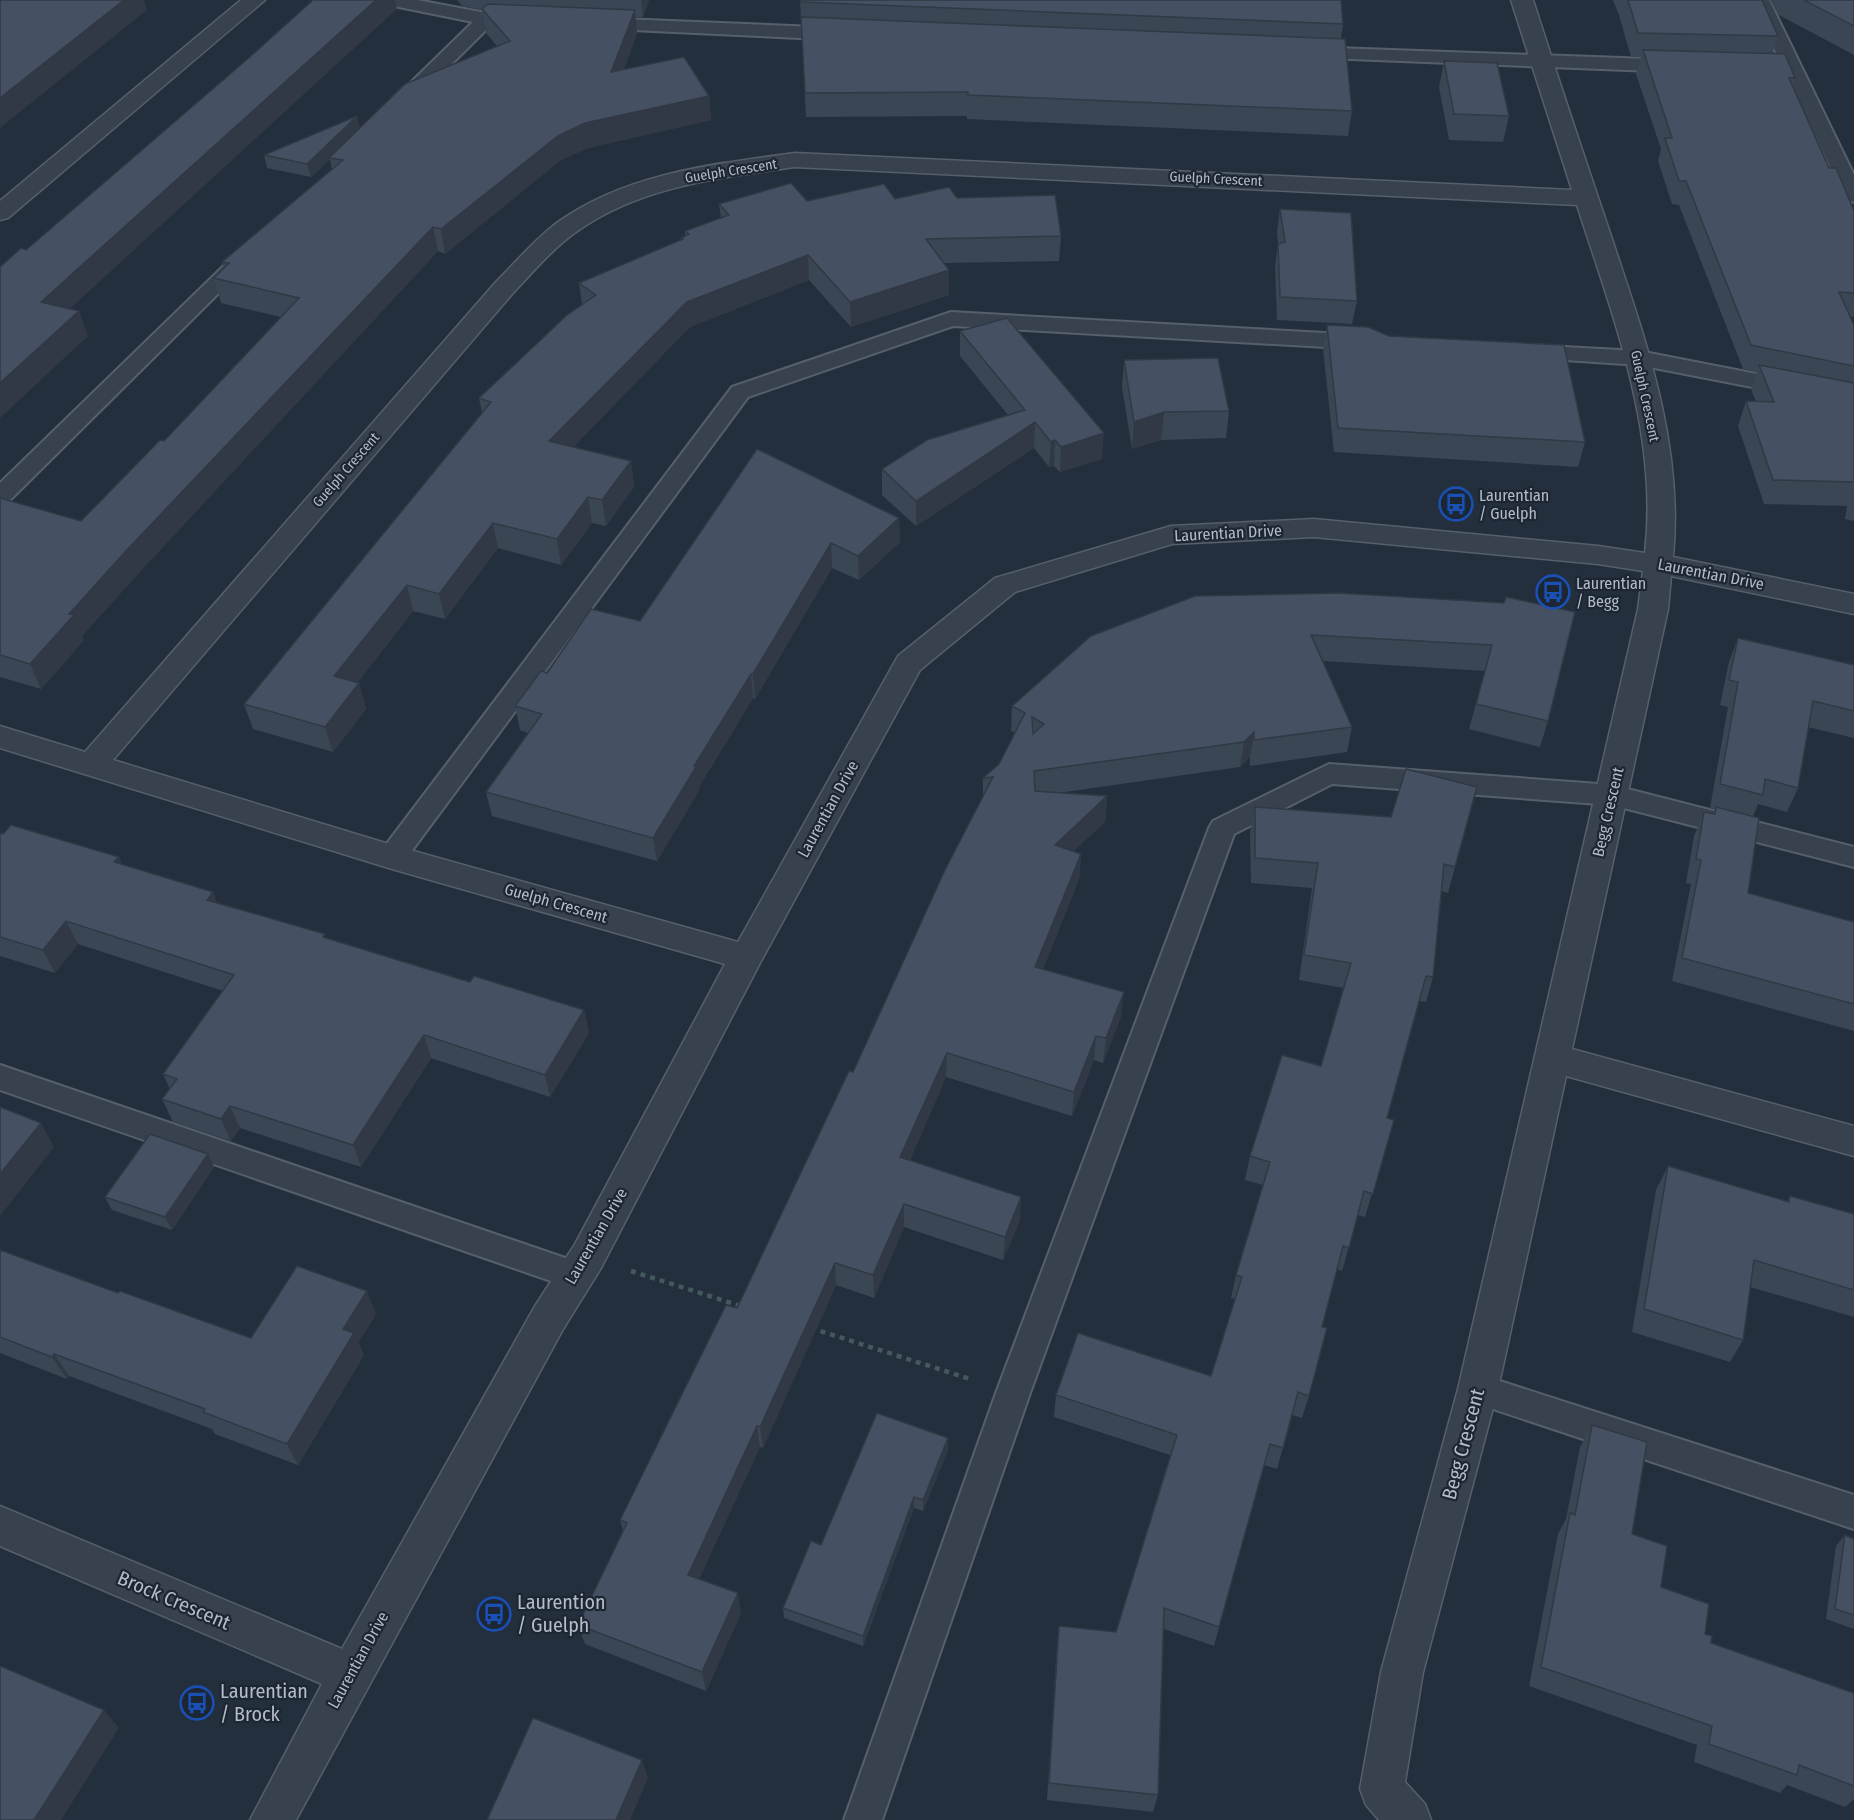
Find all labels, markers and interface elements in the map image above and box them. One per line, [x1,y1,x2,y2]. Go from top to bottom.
street label: Guelph Crescent [684,155,779,187]
street label: Guelph Crescent [1169,168,1263,190]
street label: Guelph Crescent [1627,349,1663,444]
street label: Guelph Crescent [309,429,383,511]
bus stop icon: Laurentian / Guelph [1438,486,1474,522]
place label: Laurentian / Guelph [1479,486,1549,523]
street label: Laurentian Drive [1174,521,1282,545]
street label: Laurentian Drive [1656,554,1766,594]
bus stop icon: Laurentian / Begg [1535,574,1571,610]
place label: Laurentian / Begg [1576,574,1646,611]
street label: Laurentian Drive [794,757,862,861]
street label: Begg Crescent [1588,765,1628,859]
street label: Guelph Crescent [502,879,610,927]
street label: Laurentian Drive [561,1184,631,1287]
street label: Begg Crescent [1437,1385,1489,1502]
street label: Brock Crescent [114,1565,234,1635]
place label: Laurention / Guelph [517,1590,605,1637]
bus stop icon: Laurention / Guelph [476,1596,512,1632]
street label: Laurentian Drive [324,1608,392,1712]
place label: Laurentian / Brock [220,1679,308,1726]
bus stop icon: Laurentian / Brock [179,1685,215,1721]

